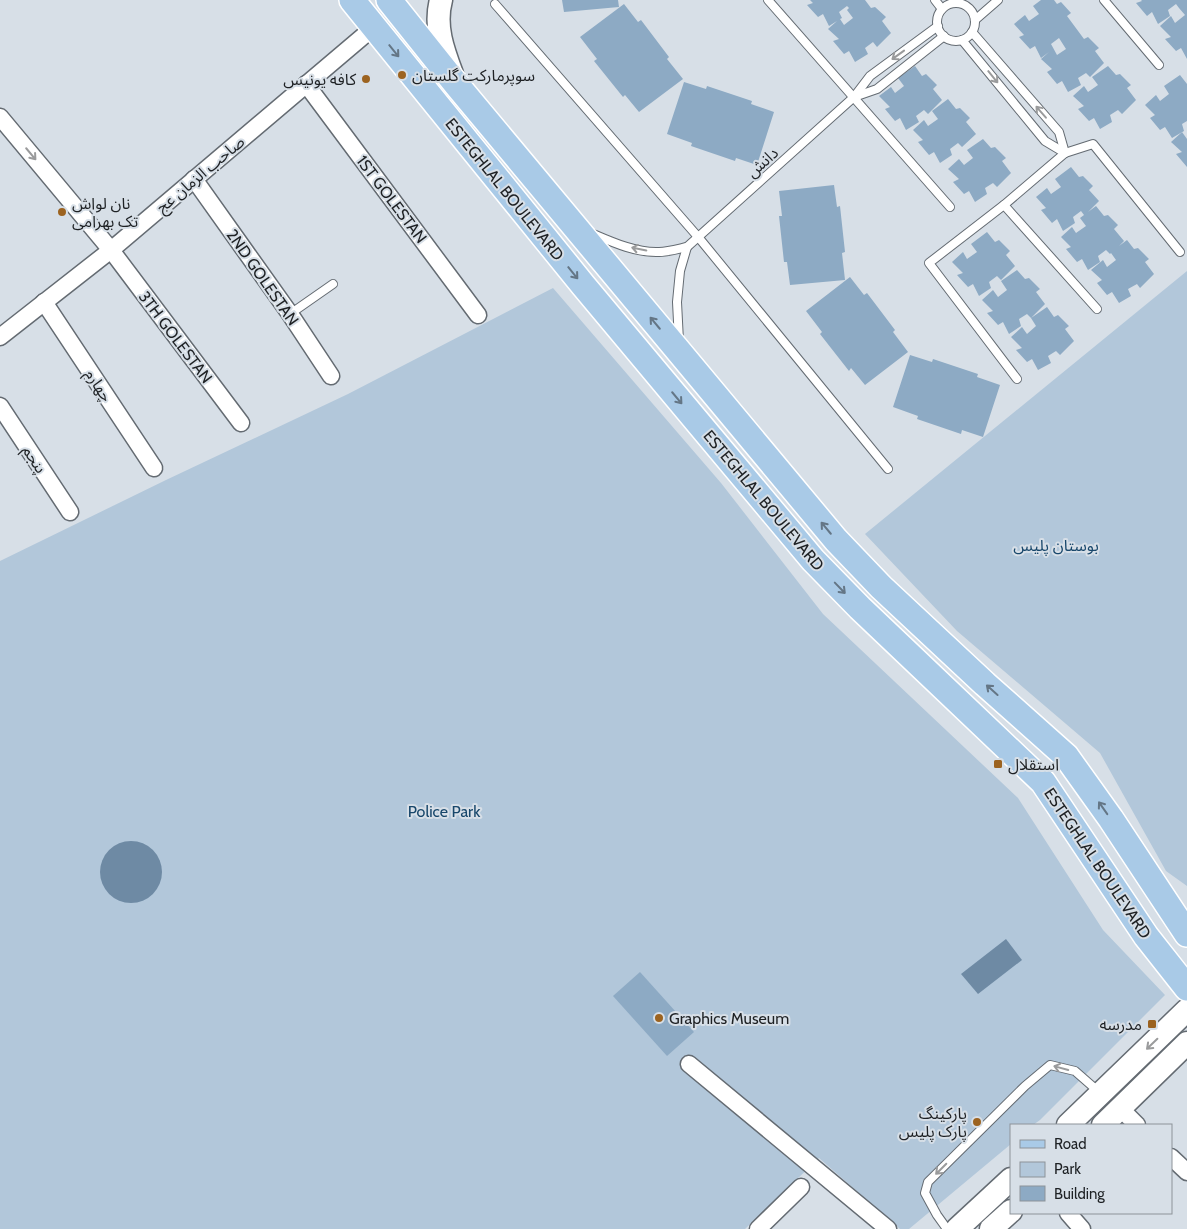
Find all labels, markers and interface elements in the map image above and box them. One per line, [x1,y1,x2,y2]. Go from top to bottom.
one-way arrow [388,45,399,58]
one-way arrow [891,50,905,60]
place label: سوپرمارکت گلستان [412,66,535,86]
marker: سوپرمارکت گلستان [396,69,408,81]
place label: کافه یونیس [283,70,356,89]
one-way arrow [987,71,998,84]
marker: کافه یونیس [360,73,372,85]
one-way arrow [1036,106,1047,119]
street label: ESTEGHLAL BOULEVARD [441,114,568,264]
street label: صاحب الزمان عج [152,132,250,219]
street label: دانش [743,143,782,181]
one-way arrow [26,148,37,161]
street label: 1ST GOLESTAN [352,152,431,247]
place label: نان‌ لواش‌ تک‌ بهرامی [72,194,139,231]
marker: نان‌ لواش‌ تک‌ بهرامی [56,206,68,218]
street label: 2ND GOLESTAN [222,226,303,329]
one-way arrow [631,244,647,254]
one-way arrow [568,266,579,279]
street label: 3TH GOLESTAN [135,288,216,387]
one-way arrow [649,317,660,330]
street label: چهارم [78,365,116,407]
one-way arrow [672,391,683,404]
street label: ESTEGHLAL BOULEVARD [699,426,828,574]
street label: پنجم [16,442,51,478]
one-way arrow [820,522,832,535]
park label: بوستان پلیس [1013,536,1099,556]
one-way arrow [834,581,846,594]
one-way arrow [986,685,999,696]
place label: استقلال [1008,755,1059,775]
marker: استقلال [992,758,1004,770]
street label: ESTEGHLAL BOULEVARD [1040,784,1155,942]
one-way arrow [1098,801,1108,815]
park label: Police Park [408,802,481,821]
place label: Graphics Museum [669,1009,789,1028]
marker: Graphics Museum [653,1012,665,1024]
place label: مدرسه [1099,1015,1142,1034]
marker: مدرسه [1146,1018,1158,1030]
one-way arrow [1146,1038,1158,1050]
one-way arrow [1053,1062,1069,1072]
place label: پارکینگ پارک پلیس [899,1104,967,1142]
marker: پارکینگ پارک پلیس [971,1116,983,1128]
legend [1010,1124,1172,1214]
text: Road [1054,1135,1087,1153]
text: Park [1054,1160,1081,1178]
one-way arrow [935,1163,947,1175]
text: Building [1054,1185,1105,1203]

